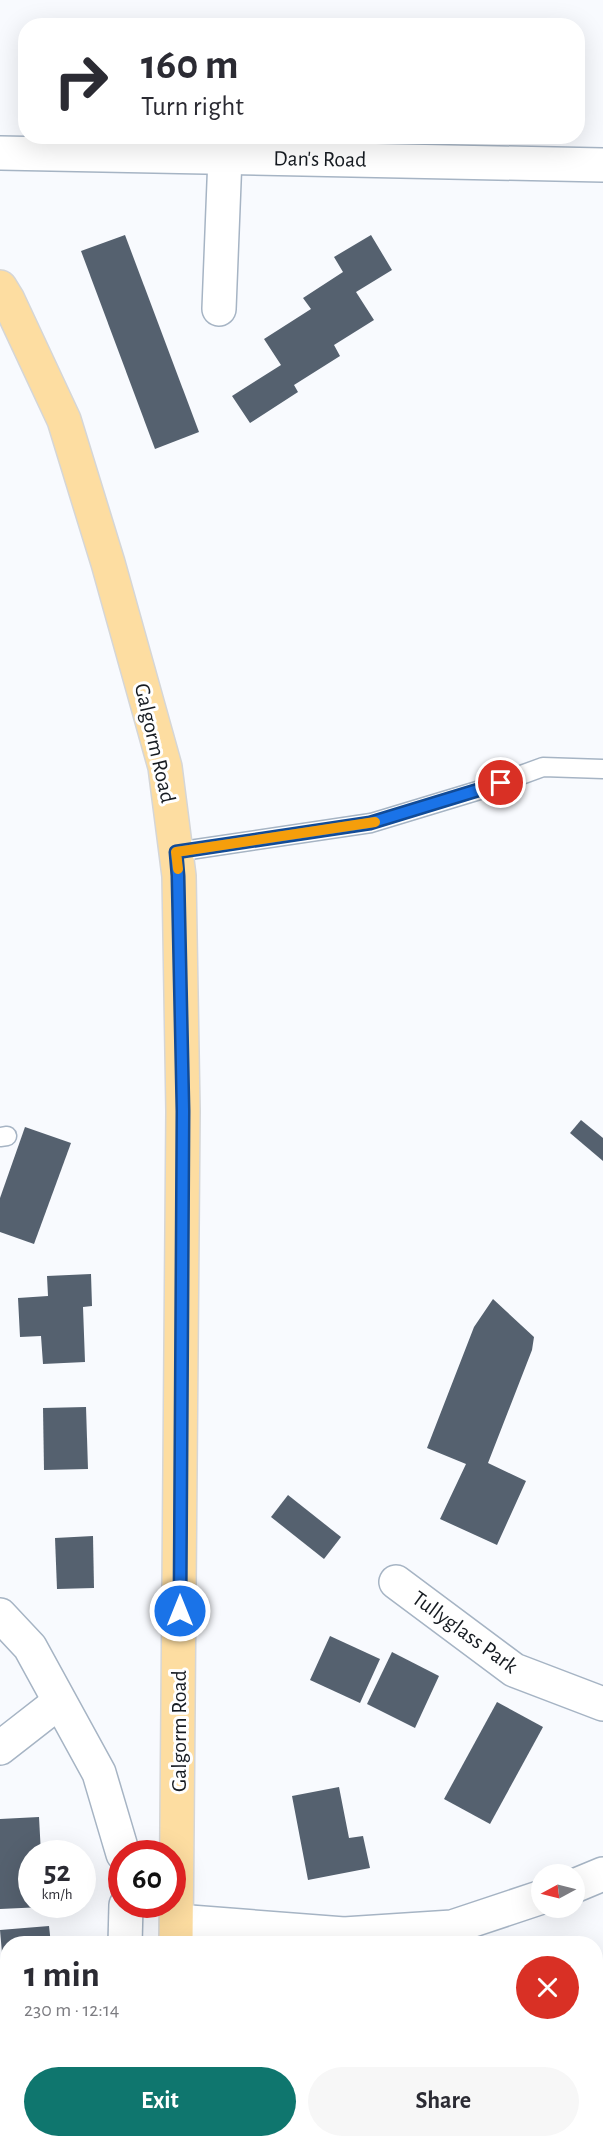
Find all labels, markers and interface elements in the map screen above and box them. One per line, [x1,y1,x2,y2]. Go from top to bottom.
icon: right [42,42,120,120]
text: 160 m [141,44,239,86]
text: Turn right [141,93,244,120]
street label: Dan's Road [273,147,367,171]
street label: Galgorm Road [131,681,179,805]
pin [475,757,526,808]
icon: arrive [484,766,517,799]
position arrow [148,1579,212,1643]
street label: Tullyglass Park [408,1587,522,1677]
street label: Galgorm Road [168,1670,190,1792]
speed limit sign: 60 [108,1840,186,1918]
text: 52 [43,1857,71,1887]
north arrow [531,1864,585,1918]
map controls [531,1864,585,1918]
text: km/h [42,1887,72,1902]
button: close [516,1956,579,2019]
text: 1 min [24,1957,100,1993]
text: 230 m · 12:14 [24,2000,119,2020]
button: Exit [24,2067,296,2136]
button: Share [308,2067,579,2136]

